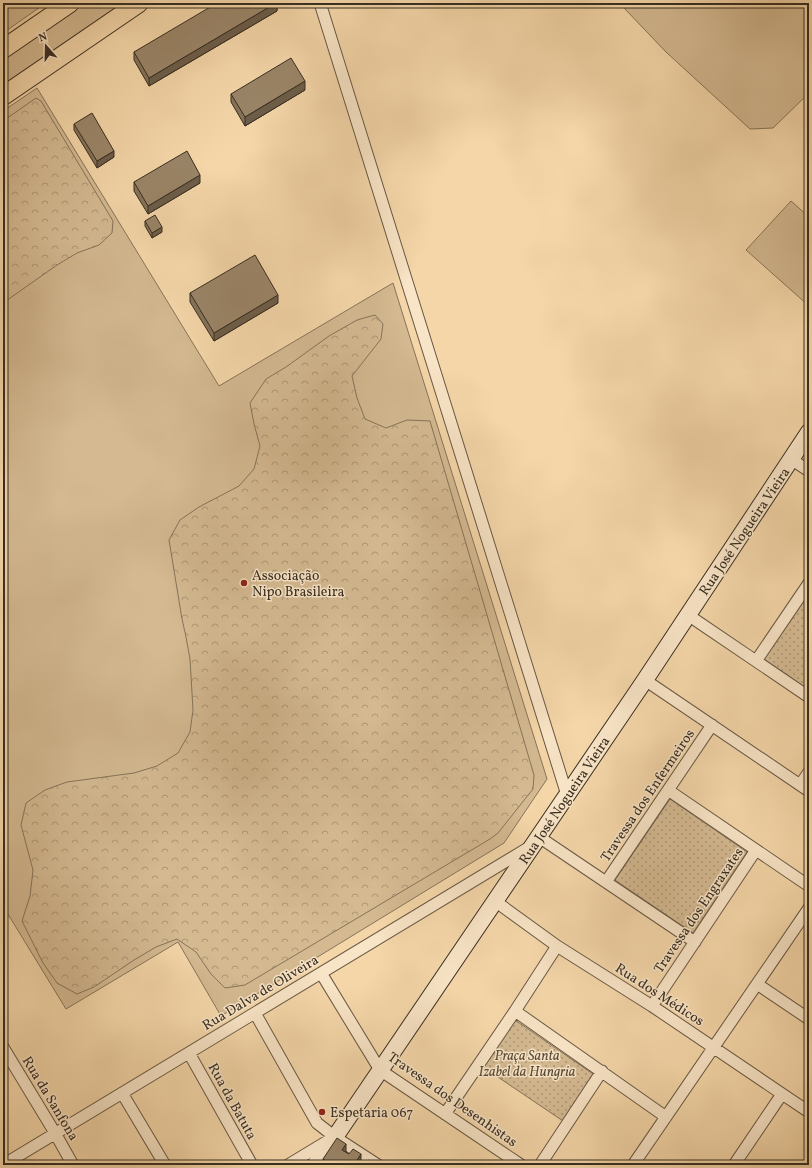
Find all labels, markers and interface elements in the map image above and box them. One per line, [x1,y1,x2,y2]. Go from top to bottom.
north arrow [26,26,66,66]
text: N [37,30,49,46]
street label: Rua José Nogueira Vieira [695,464,795,600]
place label: Associação Nipo Brasileira [252,567,345,602]
marker: Associação Nipo Brasileira [239,578,249,588]
street label: Travessa dos Enfermeiros [597,726,700,866]
street label: Rua José Nogueira Vieira [515,733,615,869]
street label: Travessa dos Engraxates [650,844,748,977]
street label: Rua Dalva de Oliveira [199,951,323,1036]
street label: Rua dos Médicos [611,959,707,1031]
park label: Praça Santa Izabel da Hungria [479,1047,576,1082]
street label: Travessa dos Desenhistas [384,1048,521,1152]
street label: Rua da Sanfona [17,1053,82,1145]
street label: Rua da Batuta [203,1060,261,1144]
place label: Espetaria 067 [330,1104,413,1123]
marker: Espetaria 067 [317,1107,327,1117]

